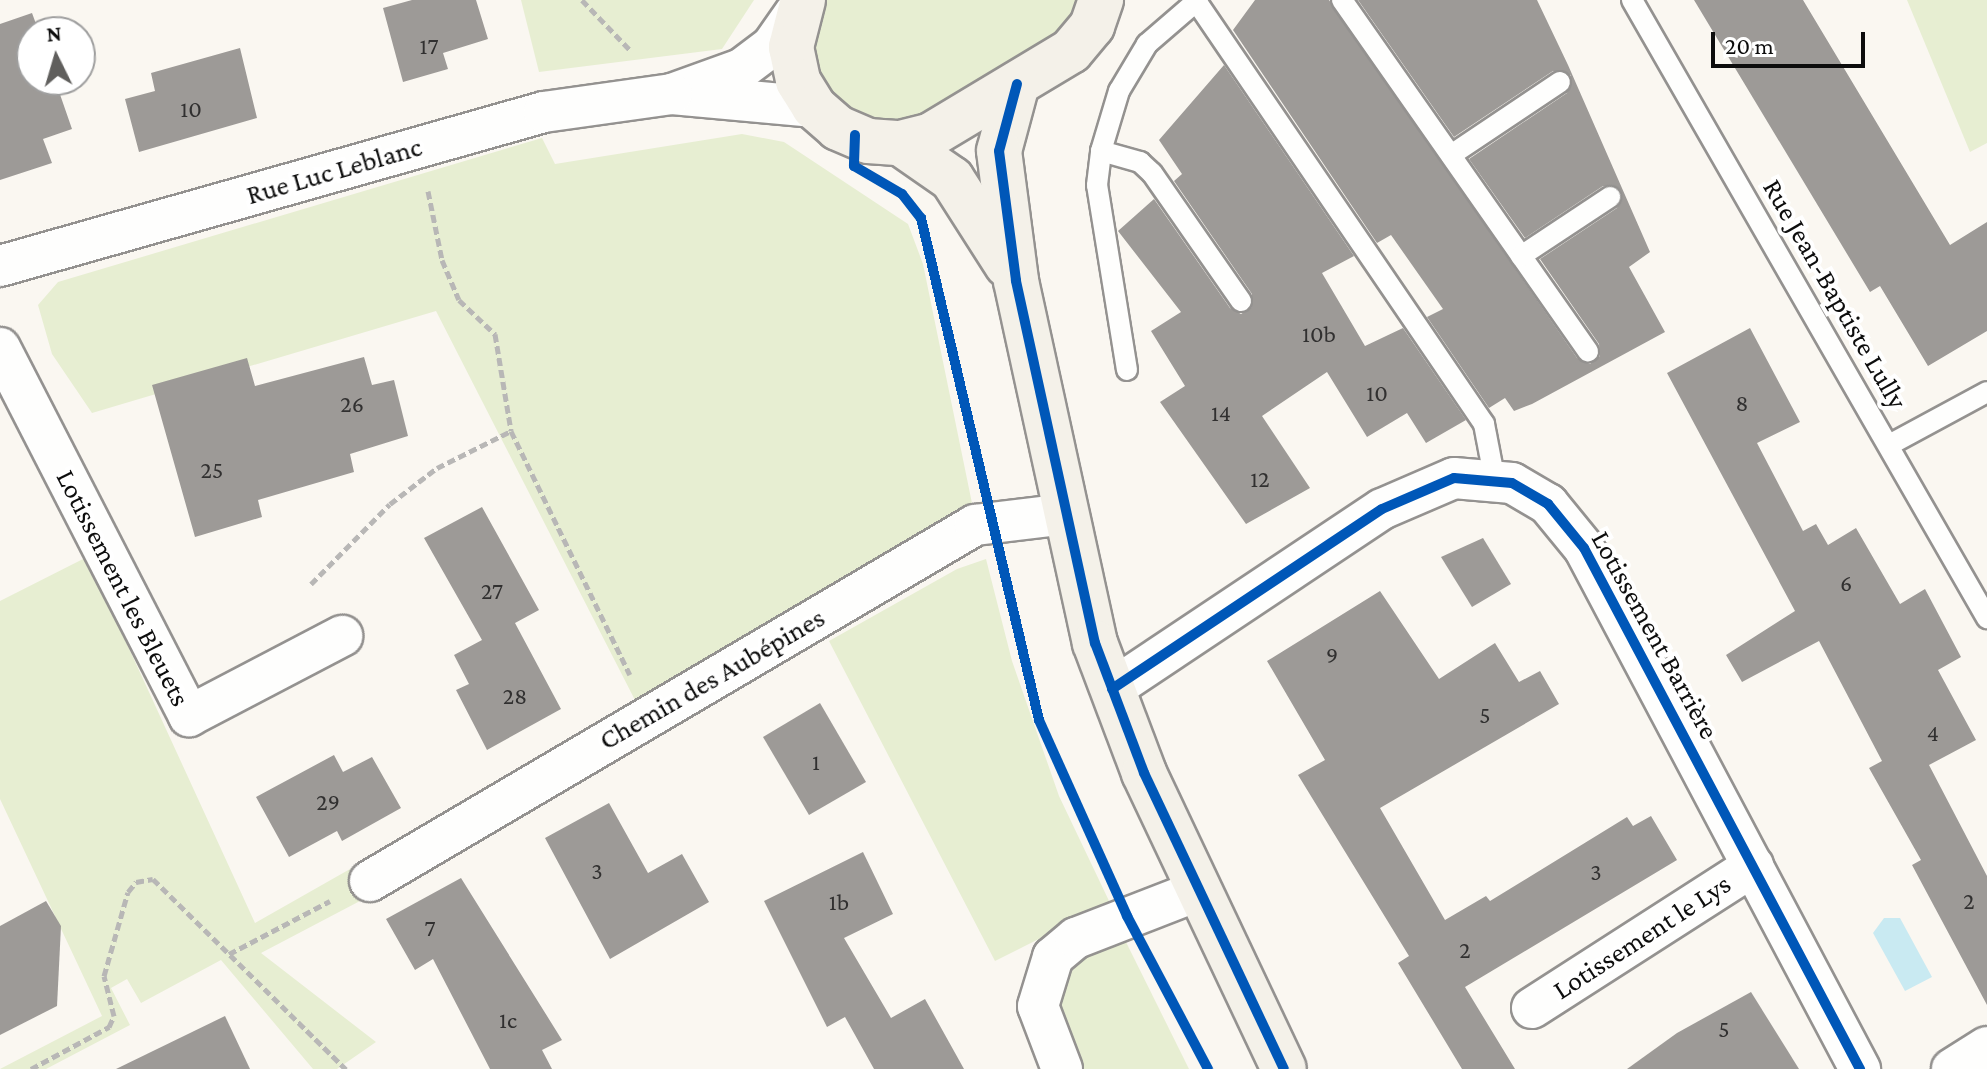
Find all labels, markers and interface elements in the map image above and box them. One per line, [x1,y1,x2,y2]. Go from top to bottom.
north arrow [16,16,96,96]
scale bar [1715,16,1869,66]
text: N [45,20,63,47]
house number: 17 [419,32,439,60]
text: 20 m [1725,32,1774,59]
house number: 10 [180,95,202,123]
street label: Rue Luc Leblanc [243,130,425,212]
street label: Rue Jean-Baptiste Lully [1756,173,1914,415]
house number: 10b [1302,320,1336,348]
house number: 10 [1366,379,1388,407]
house number: 8 [1736,389,1748,417]
house number: 26 [340,390,364,418]
house number: 14 [1211,399,1231,427]
house number: 25 [201,456,223,484]
street label: Lotissement les Bleuets [49,464,197,712]
house number: 12 [1250,465,1270,493]
street label: Lotissement Barrière [1584,525,1726,745]
house number: 6 [1840,569,1852,597]
house number: 27 [481,577,503,605]
street label: Chemin des Aubépines [593,601,831,757]
house number: 9 [1326,641,1338,669]
house number: 28 [503,682,527,710]
house number: 5 [1479,701,1491,729]
house number: 4 [1927,719,1939,747]
house number: 1 [812,748,820,776]
house number: 29 [316,788,340,816]
house number: 3 [591,857,603,885]
house number: 3 [1590,858,1602,886]
street label: Lotissement le Lys [1547,867,1737,1007]
house number: 2 [1963,887,1975,915]
house number: 1b [829,888,849,916]
house number: 7 [424,914,436,942]
house number: 2 [1459,936,1471,964]
house number: 1c [499,1006,517,1034]
house number: 5 [1718,1015,1730,1043]

